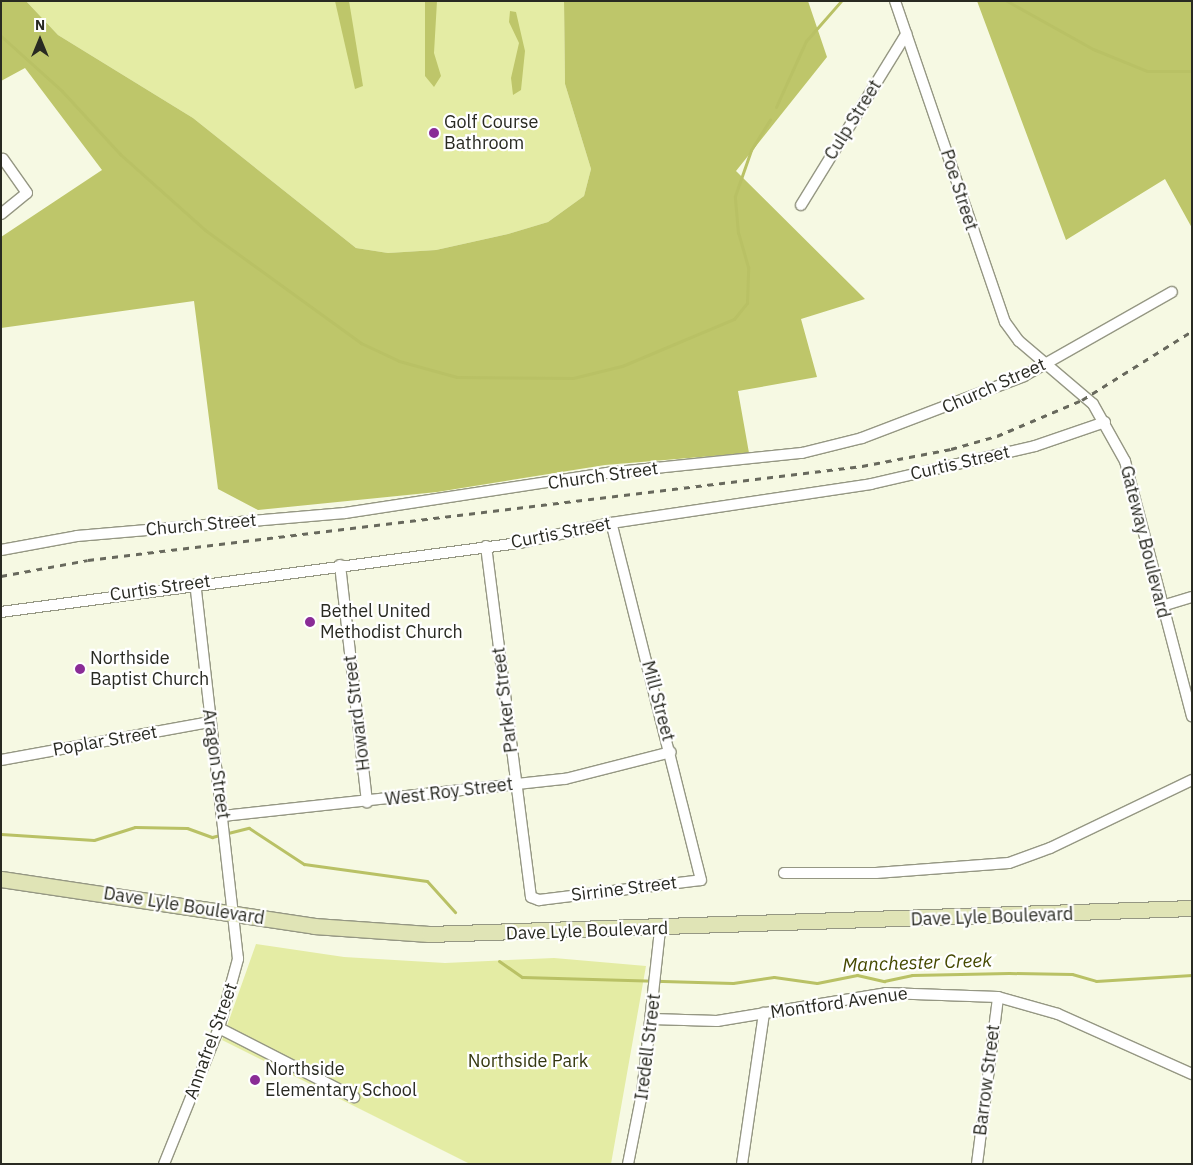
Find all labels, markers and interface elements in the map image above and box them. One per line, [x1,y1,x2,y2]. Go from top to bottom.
north arrow [15,15,65,65]
text: N [35,16,45,34]
street label: Culp Street [820,76,886,164]
place label: Golf Course Bathroom [444,112,538,154]
marker: Golf Course Bathroom [428,127,440,139]
street label: Poe Street [936,147,982,233]
street label: Church Street [939,354,1049,418]
street label: Curtis Street [908,441,1012,485]
street label: Church Street [547,458,659,494]
street label: Gateway Boulevard [1116,463,1174,621]
street label: Church Street [145,509,257,541]
street label: Curtis Street [509,513,613,553]
street label: Curtis Street [108,570,212,606]
place label: Bethel United Methodist Church [320,601,463,644]
marker: Bethel United Methodist Church [304,616,316,628]
street label: Parker Street [488,646,522,754]
place label: Northside Baptist Church [90,648,209,691]
street label: Howard Street [339,654,375,772]
street label: Mill Street [637,658,679,744]
marker: Northside Baptist Church [74,663,86,675]
street label: Aragon Street [198,708,234,820]
street label: Poplar Street [51,721,159,761]
street label: West Roy Street [384,773,514,811]
street label: Sirrine Street [570,872,678,906]
street label: Dave Lyle Boulevard [102,883,266,929]
street label: Dave Lyle Boulevard [910,903,1074,931]
street label: Dave Lyle Boulevard [505,917,669,945]
water label: Manchester Creek [842,949,992,977]
street label: Annafrel Street [180,980,242,1102]
street label: Montford Avenue [769,983,909,1023]
street label: Iredell Street [631,992,665,1102]
street label: Barrow Street [969,1023,1005,1137]
park label: Northside Park [468,1050,588,1072]
place label: Northside Elementary School [265,1059,417,1102]
marker: Northside Elementary School [249,1074,261,1086]

